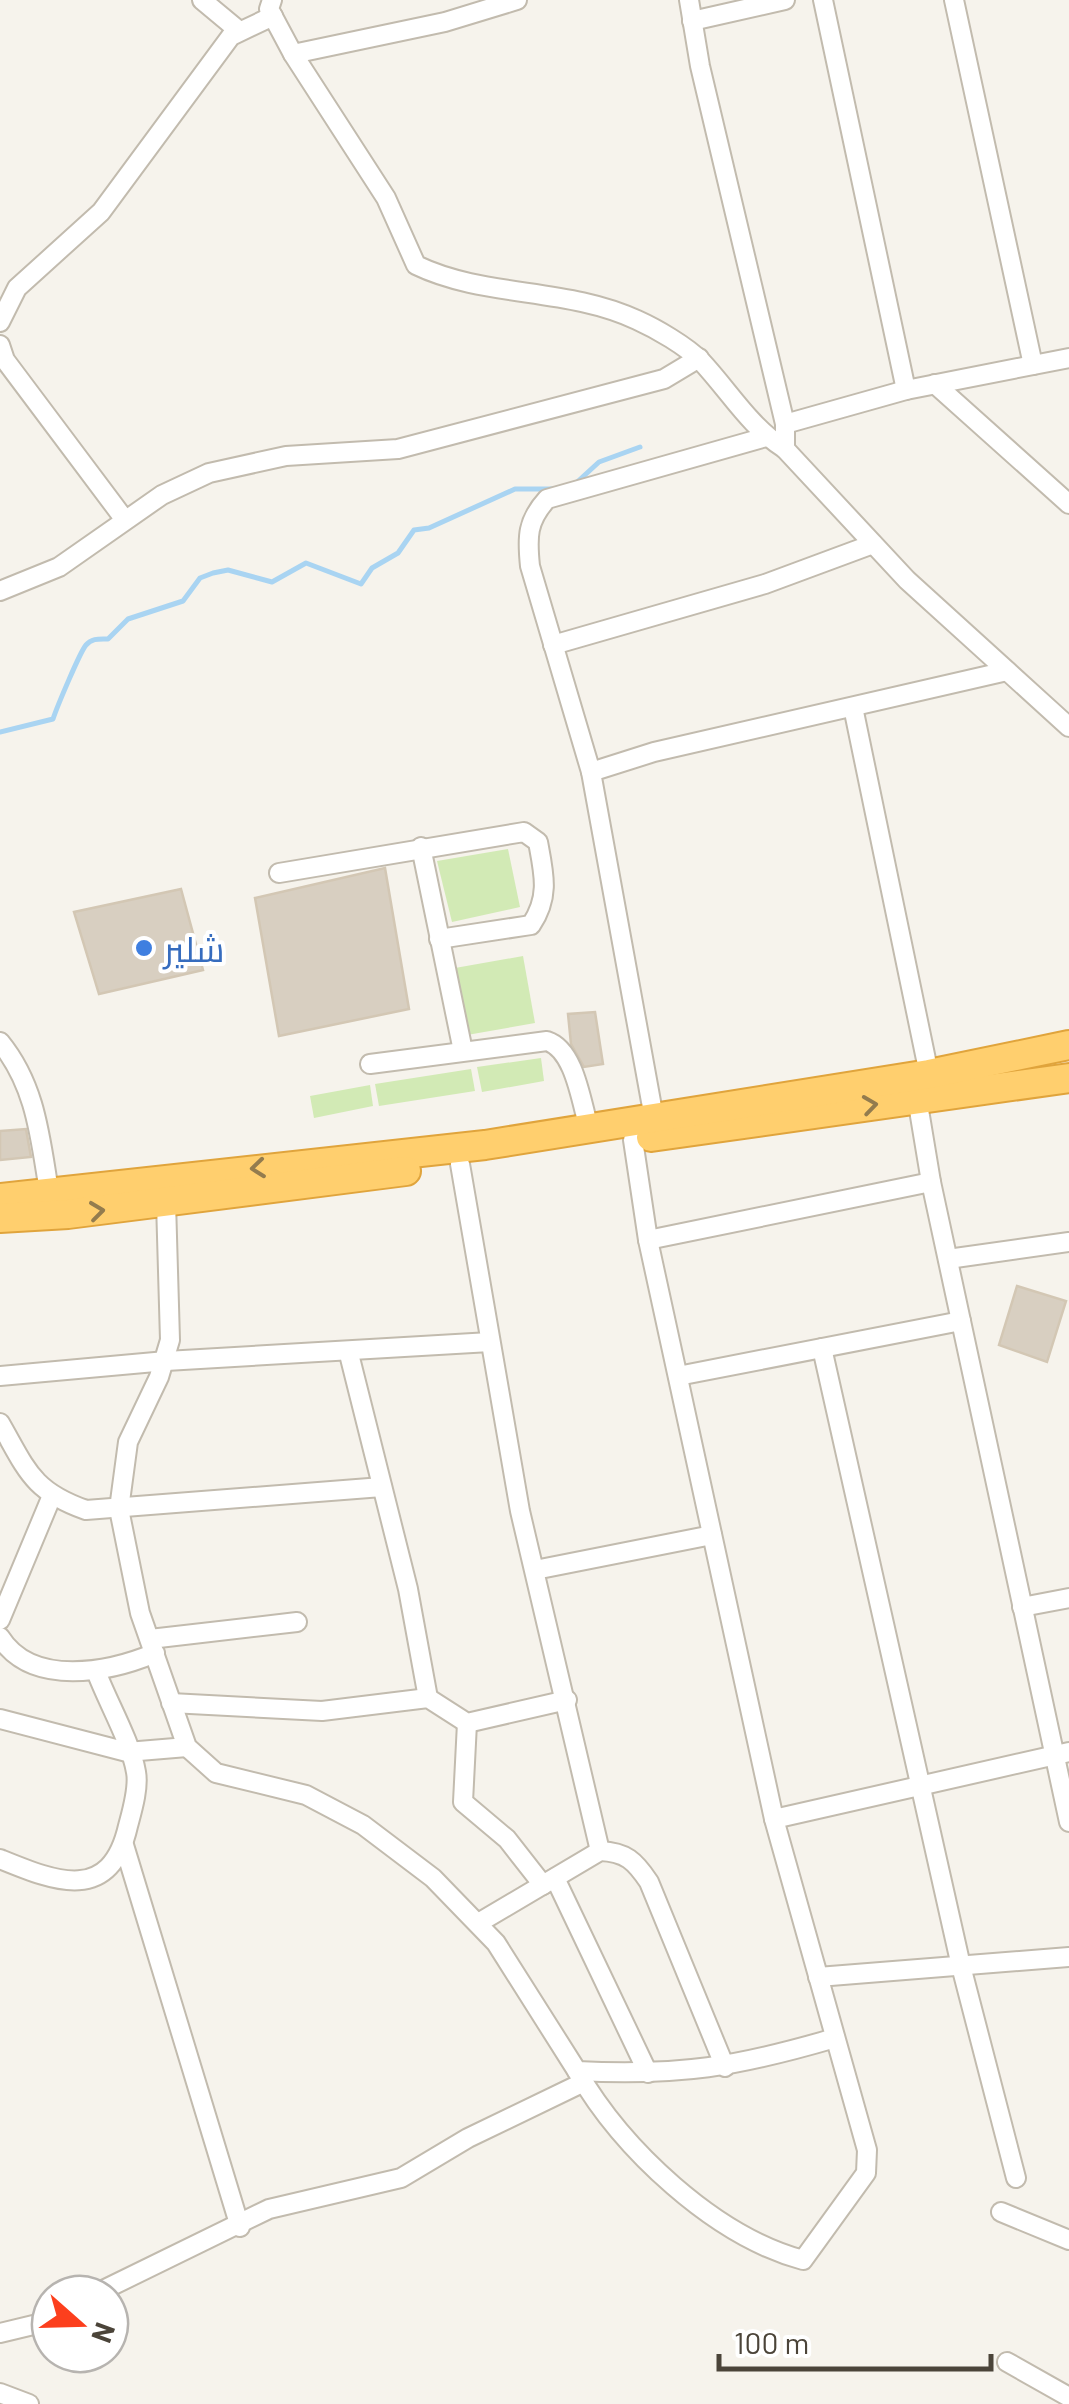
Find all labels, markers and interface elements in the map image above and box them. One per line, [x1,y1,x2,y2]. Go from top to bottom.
place label: شلير [162,927,224,970]
marker: شلير [133,937,155,959]
one-way arrow [862,1096,878,1117]
one-way arrow [249,1157,265,1178]
one-way arrow [90,1201,106,1222]
north arrow [30,2274,130,2374]
scale bar [719,2309,992,2371]
text: N [85,2318,124,2347]
text: 100 m [734,2324,809,2360]

